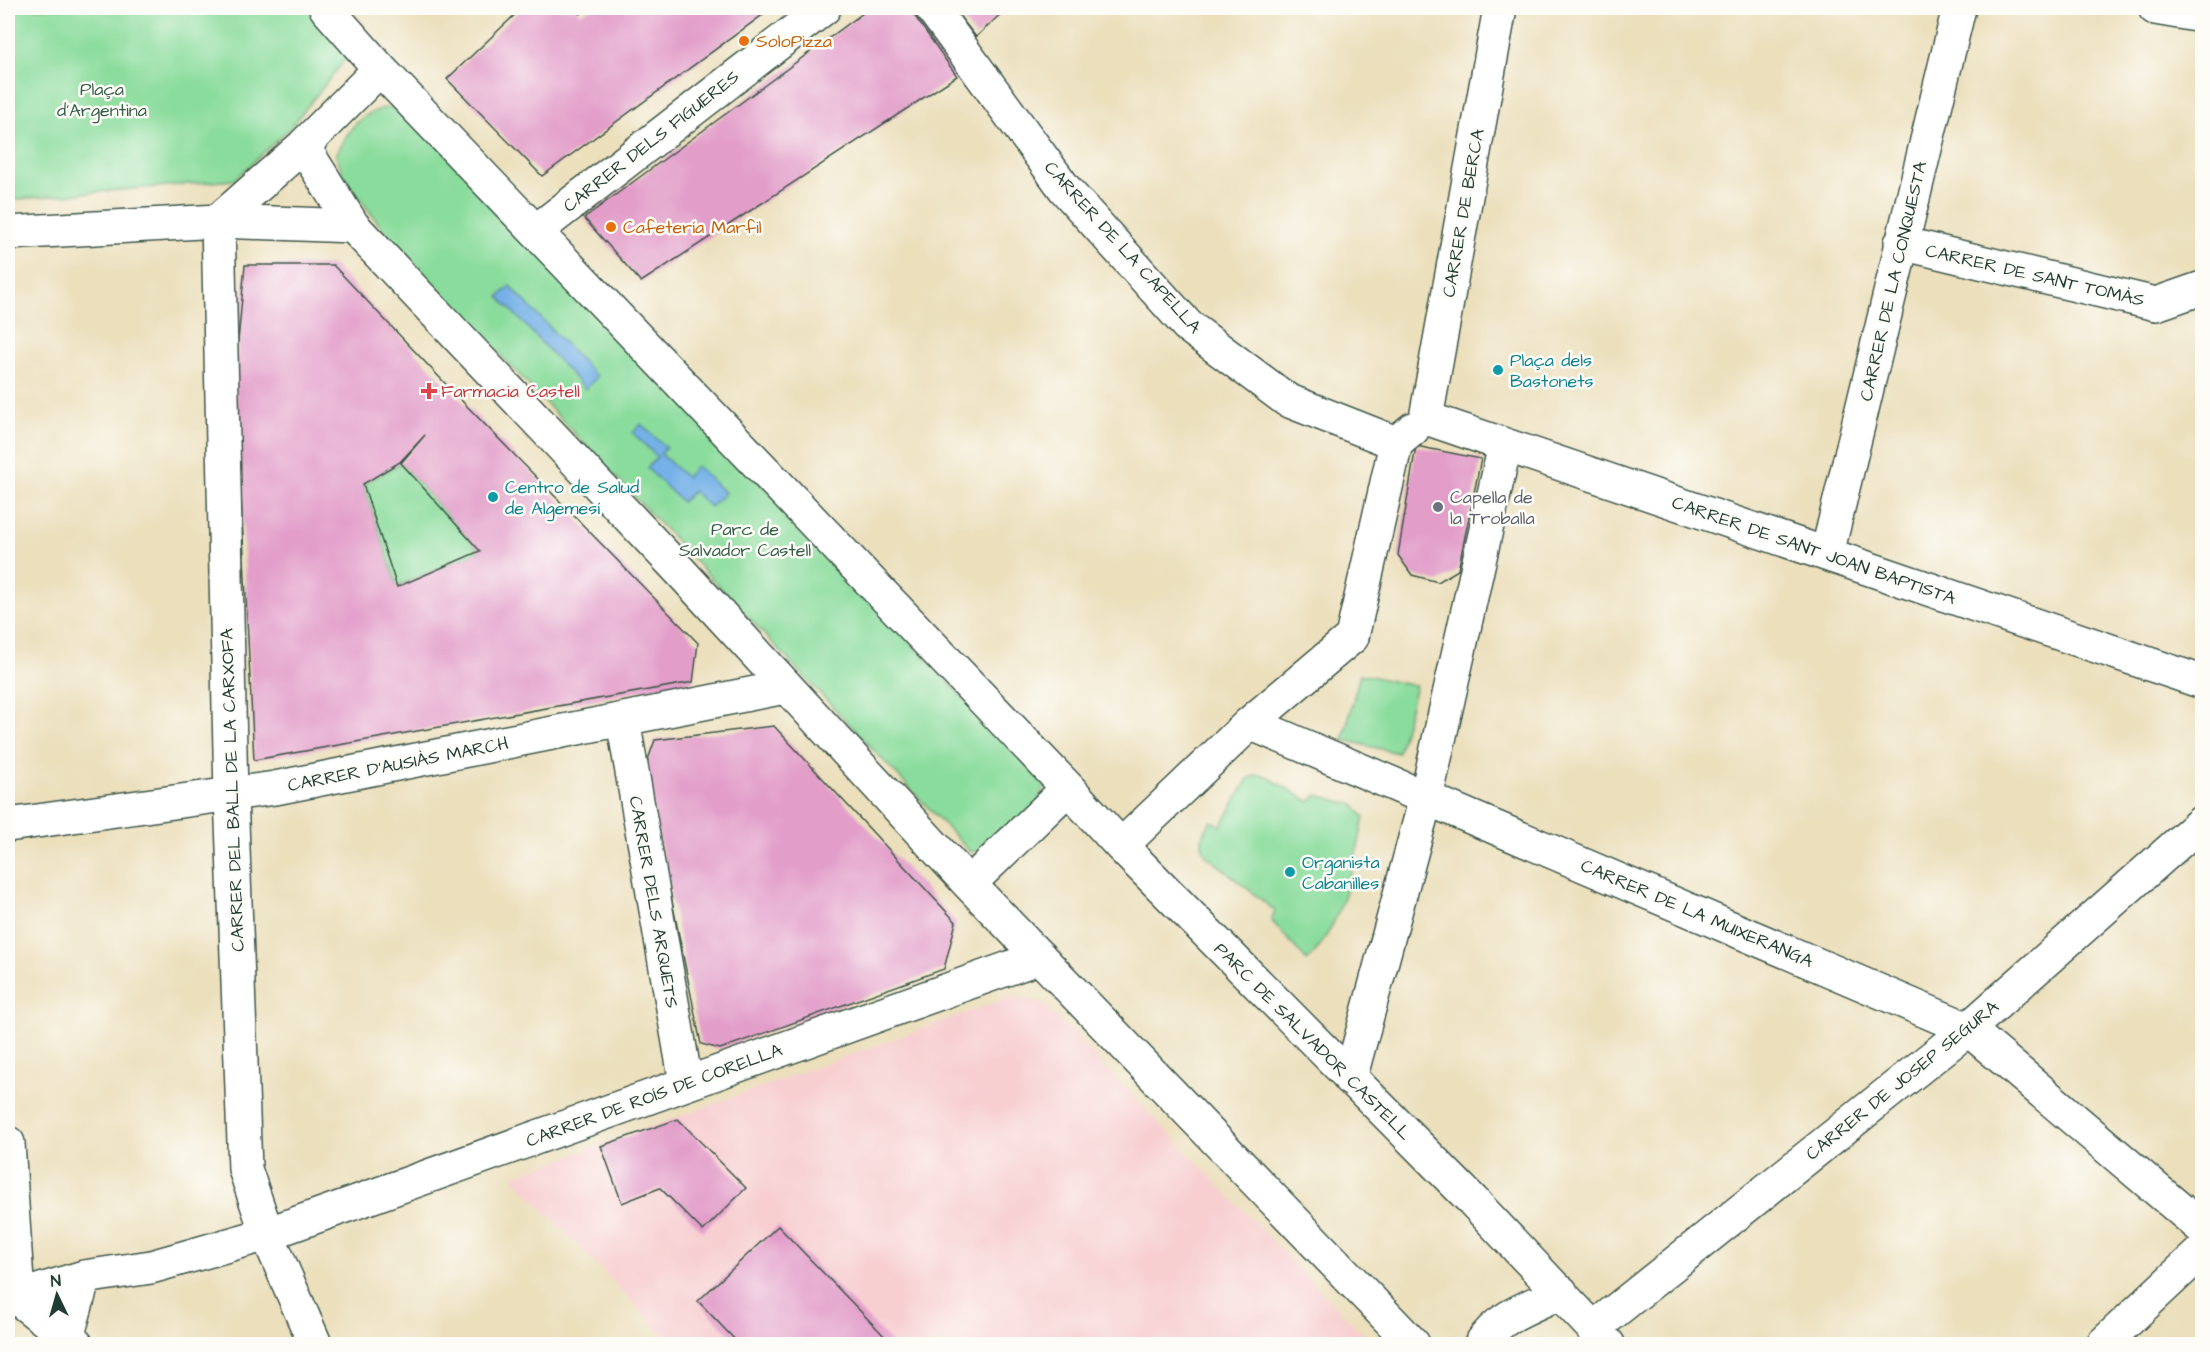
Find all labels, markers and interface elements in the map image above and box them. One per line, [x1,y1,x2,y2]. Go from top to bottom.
place label: SoloPizza [756,29,832,54]
marker: SoloPizza [737,34,751,48]
street label: CARRER DELS FIGUERES [558,65,745,218]
park label: Plaça d'Argentina [57,77,147,124]
street label: CARRER DE BERCA [1436,126,1491,299]
street label: CARRER DE LA CAPELLA [1038,156,1207,339]
street label: CARRER DE LA CONQUESTA [1854,158,1933,403]
place label: Cafetería Marfil [623,215,762,240]
marker: Cafetería Marfil [604,220,618,234]
street label: CARRER DE SANT TOMÀS [1923,238,2147,313]
place label: Plaça dels Bastonets [1510,348,1593,394]
marker: Plaça dels Bastonets [1491,363,1505,377]
place label: Farmacia Castell [441,379,580,404]
marker: Farmacia Castell [422,384,436,398]
place label: Centro de Salud de Algemesí [505,475,639,522]
place label: Capella de la Troballa [1450,485,1535,531]
marker: Centro de Salud de Algemesí [486,490,500,504]
street label: CARRER DE SANT JOAN BAPTISTA [1669,490,1960,611]
marker: Capella de la Troballa [1431,500,1445,514]
park label: Parc de Salvador Castell [679,517,811,563]
street label: CARRER DEL BALL DE LA CARXOFA [214,627,251,952]
street label: CARRER D'AUSIÀS MARCH [286,731,511,798]
street label: CARRER DELS ARQUETS [623,794,684,1010]
place label: Organista Cabanilles [1302,850,1380,896]
street label: CARRER DE LA MUIXERANGA [1577,853,1817,974]
marker: Organista Cabanilles [1283,865,1297,879]
street label: PARC DE SALVADOR CASTELL [1208,937,1417,1146]
street label: CARRER DE JOSEP SEGURA [1800,994,2005,1166]
street label: CARRER DE ROÍS DE CORELLA [523,1037,786,1154]
north arrow [27,1265,87,1325]
text: N [50,1270,62,1292]

